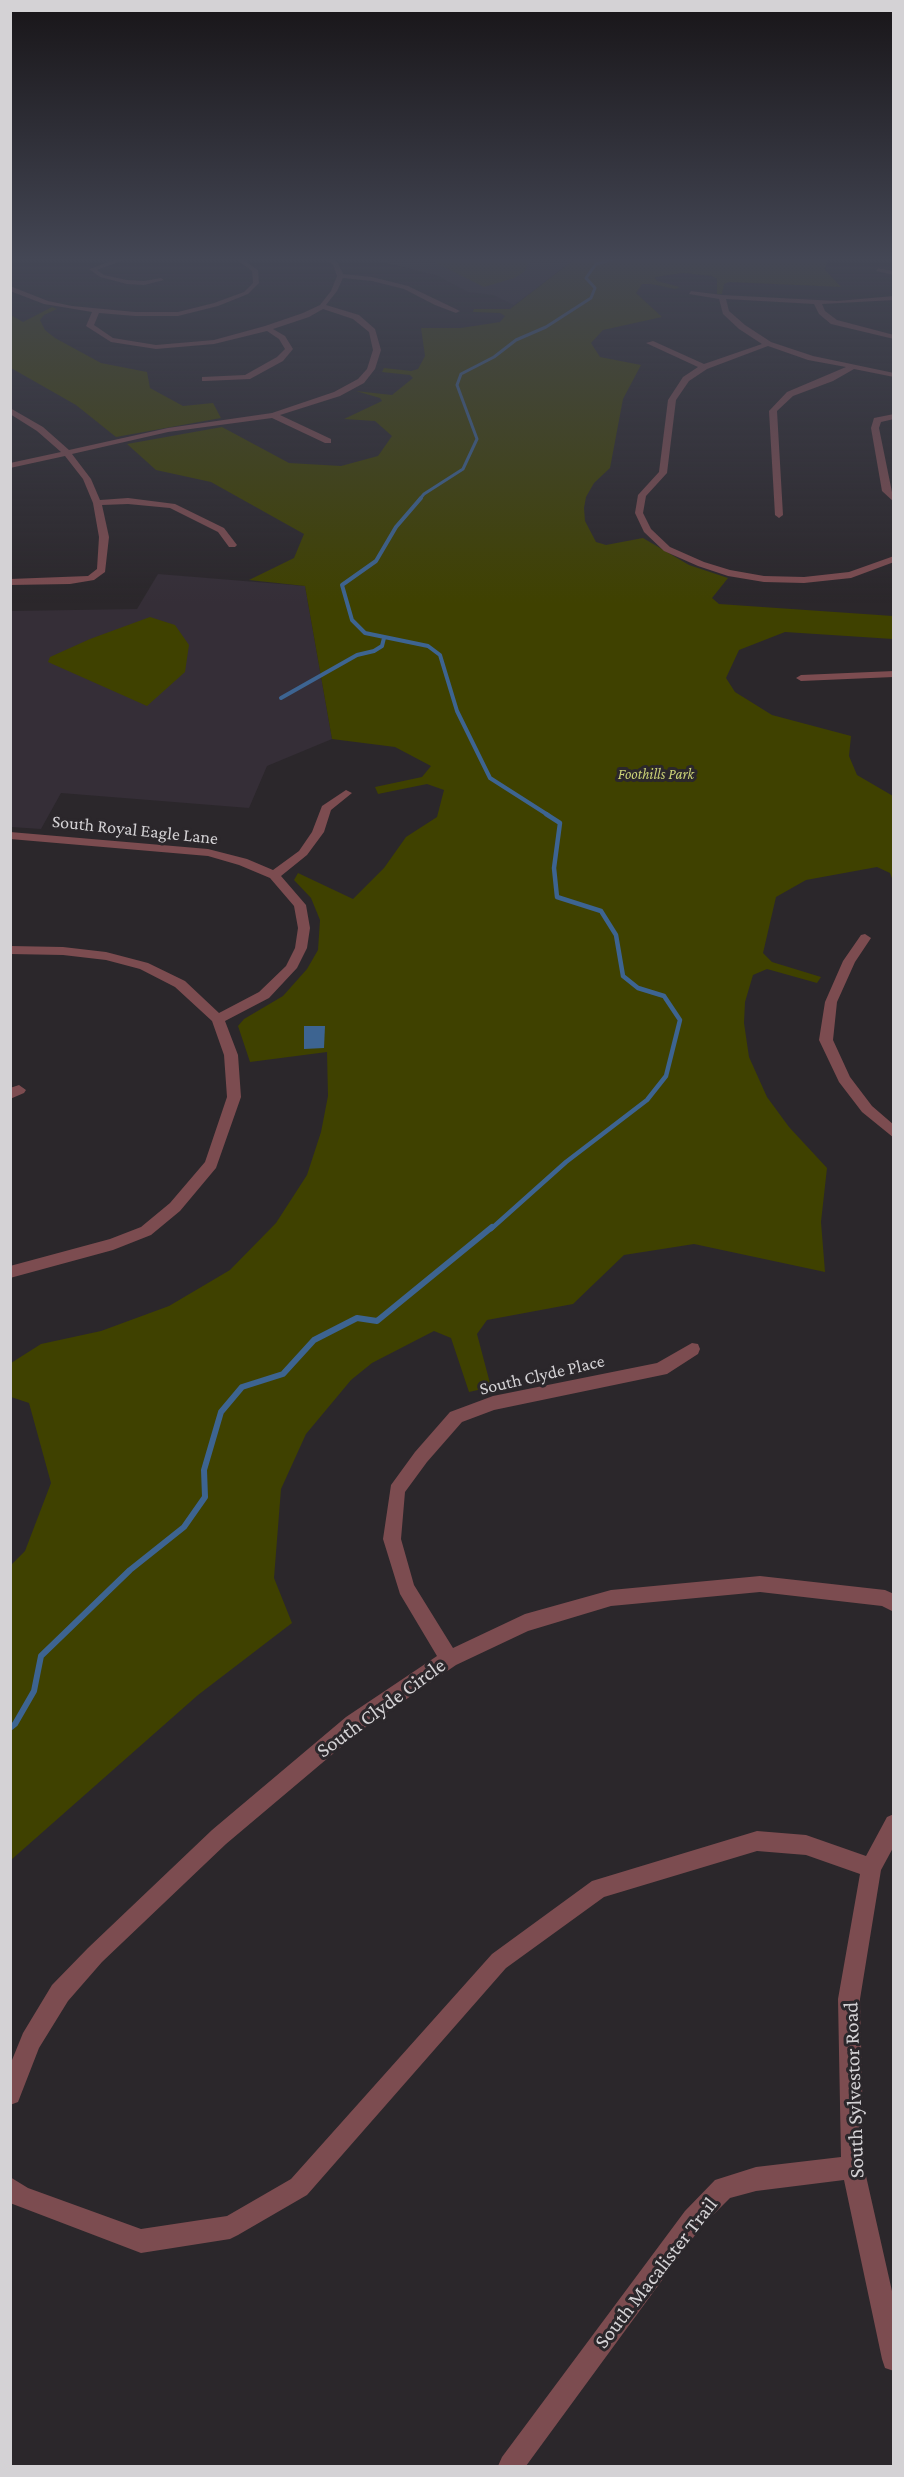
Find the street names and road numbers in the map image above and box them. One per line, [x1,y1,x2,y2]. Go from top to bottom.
street label: South Royal Eagle Lane [51,811,219,849]
street label: South Clyde Place [477,1350,607,1400]
street label: South Clyde Circle [312,1653,450,1763]
street label: South Sylvestor Road [838,2001,870,2179]
street label: South Macalister Trail [589,2192,723,2354]

